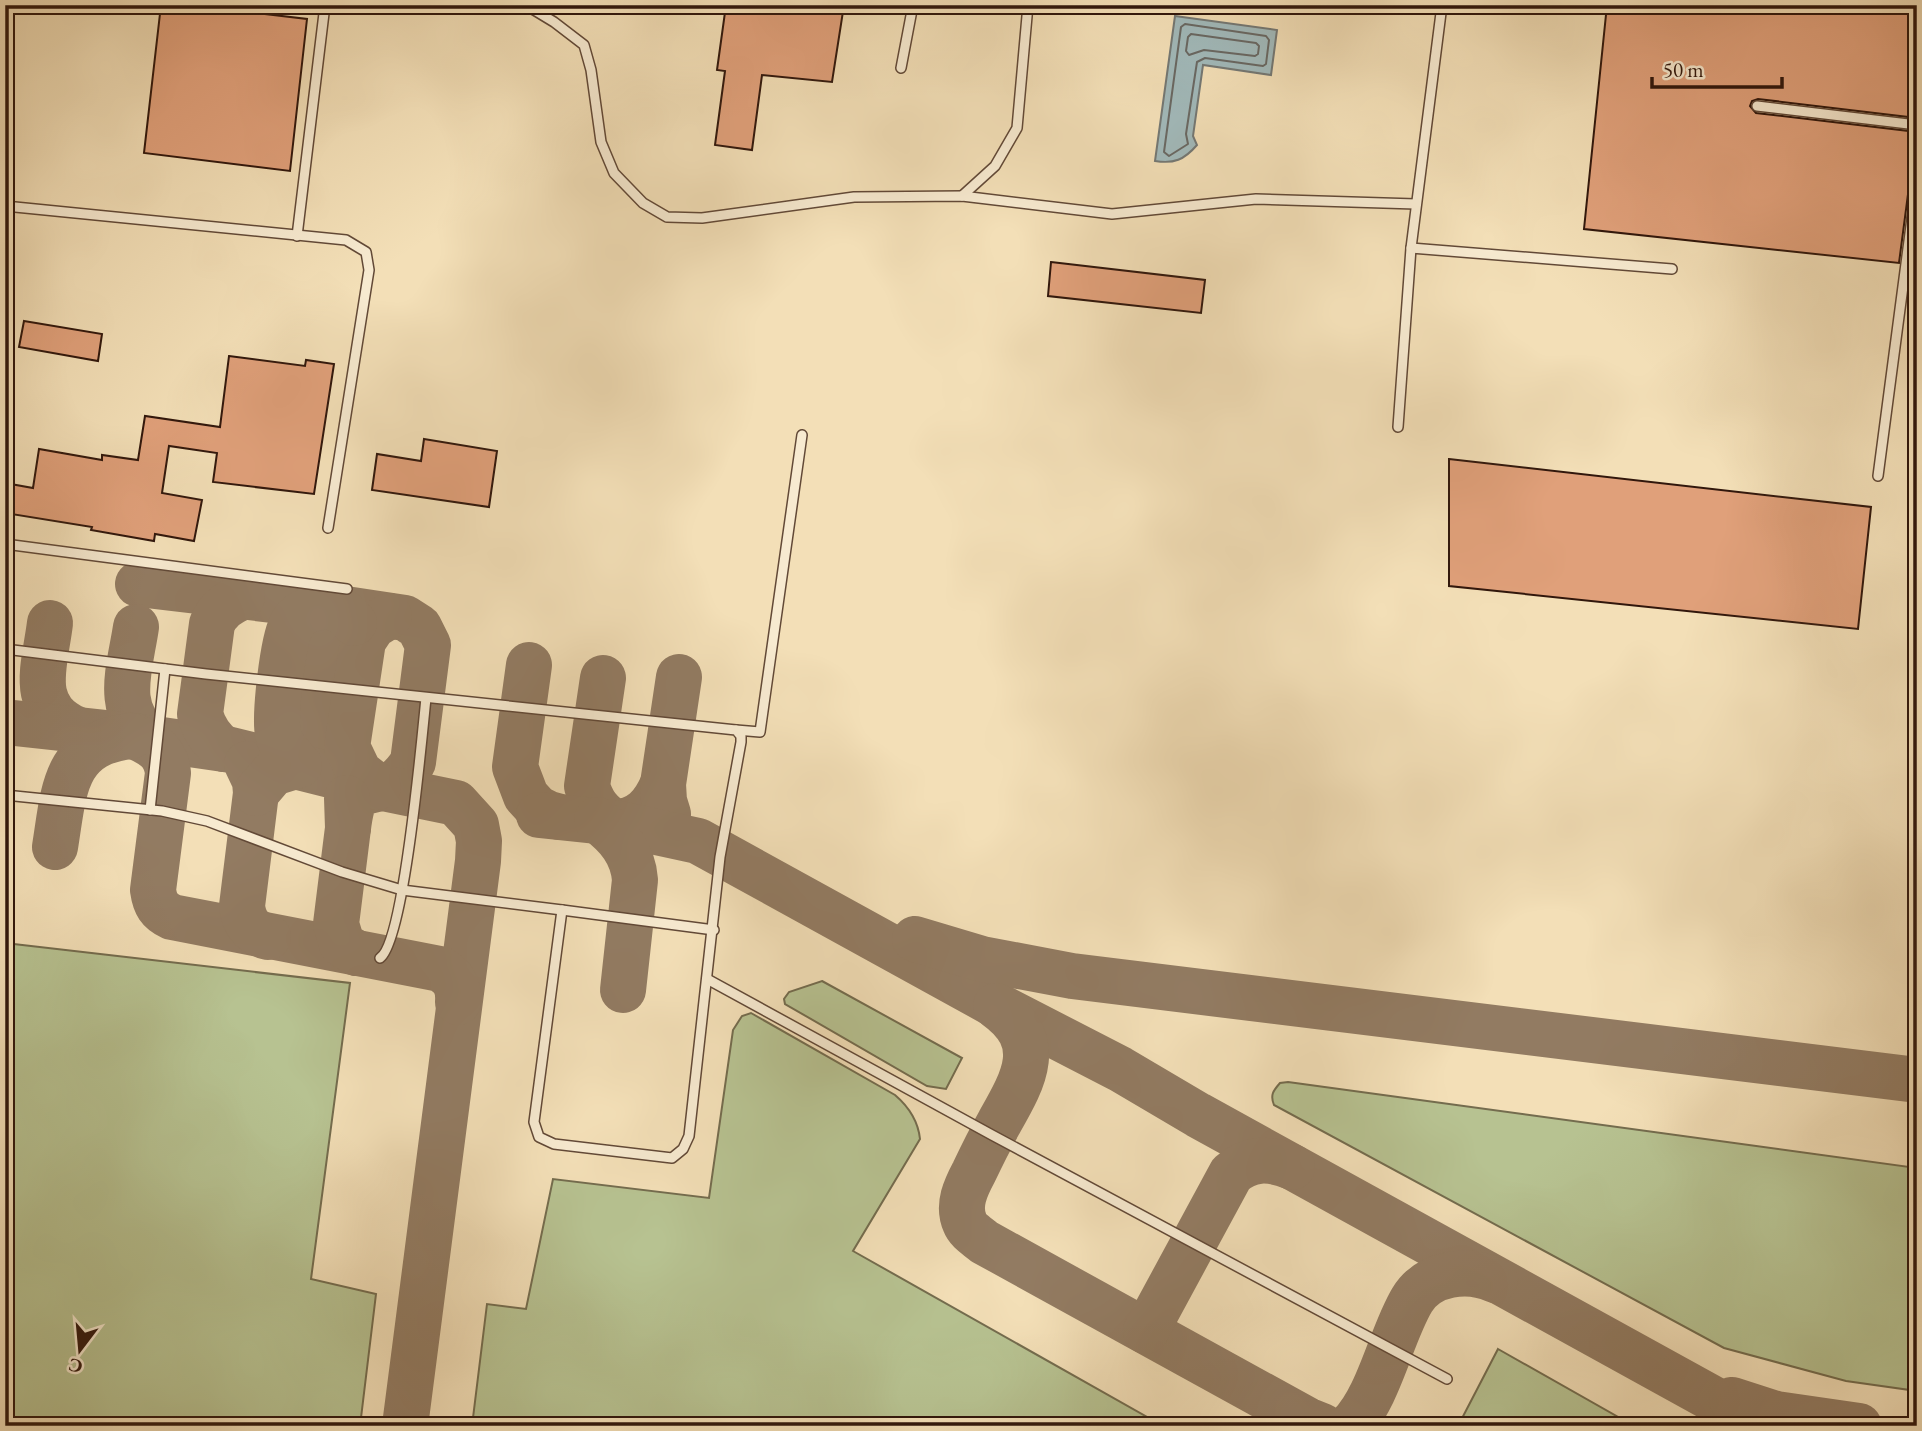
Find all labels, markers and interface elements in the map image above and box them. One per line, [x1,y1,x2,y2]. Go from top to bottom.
scale bar [1652,46,1782,90]
text: 50 m [1663,56,1704,83]
north arrow [46,1316,116,1386]
text: С [66,1352,85,1380]

